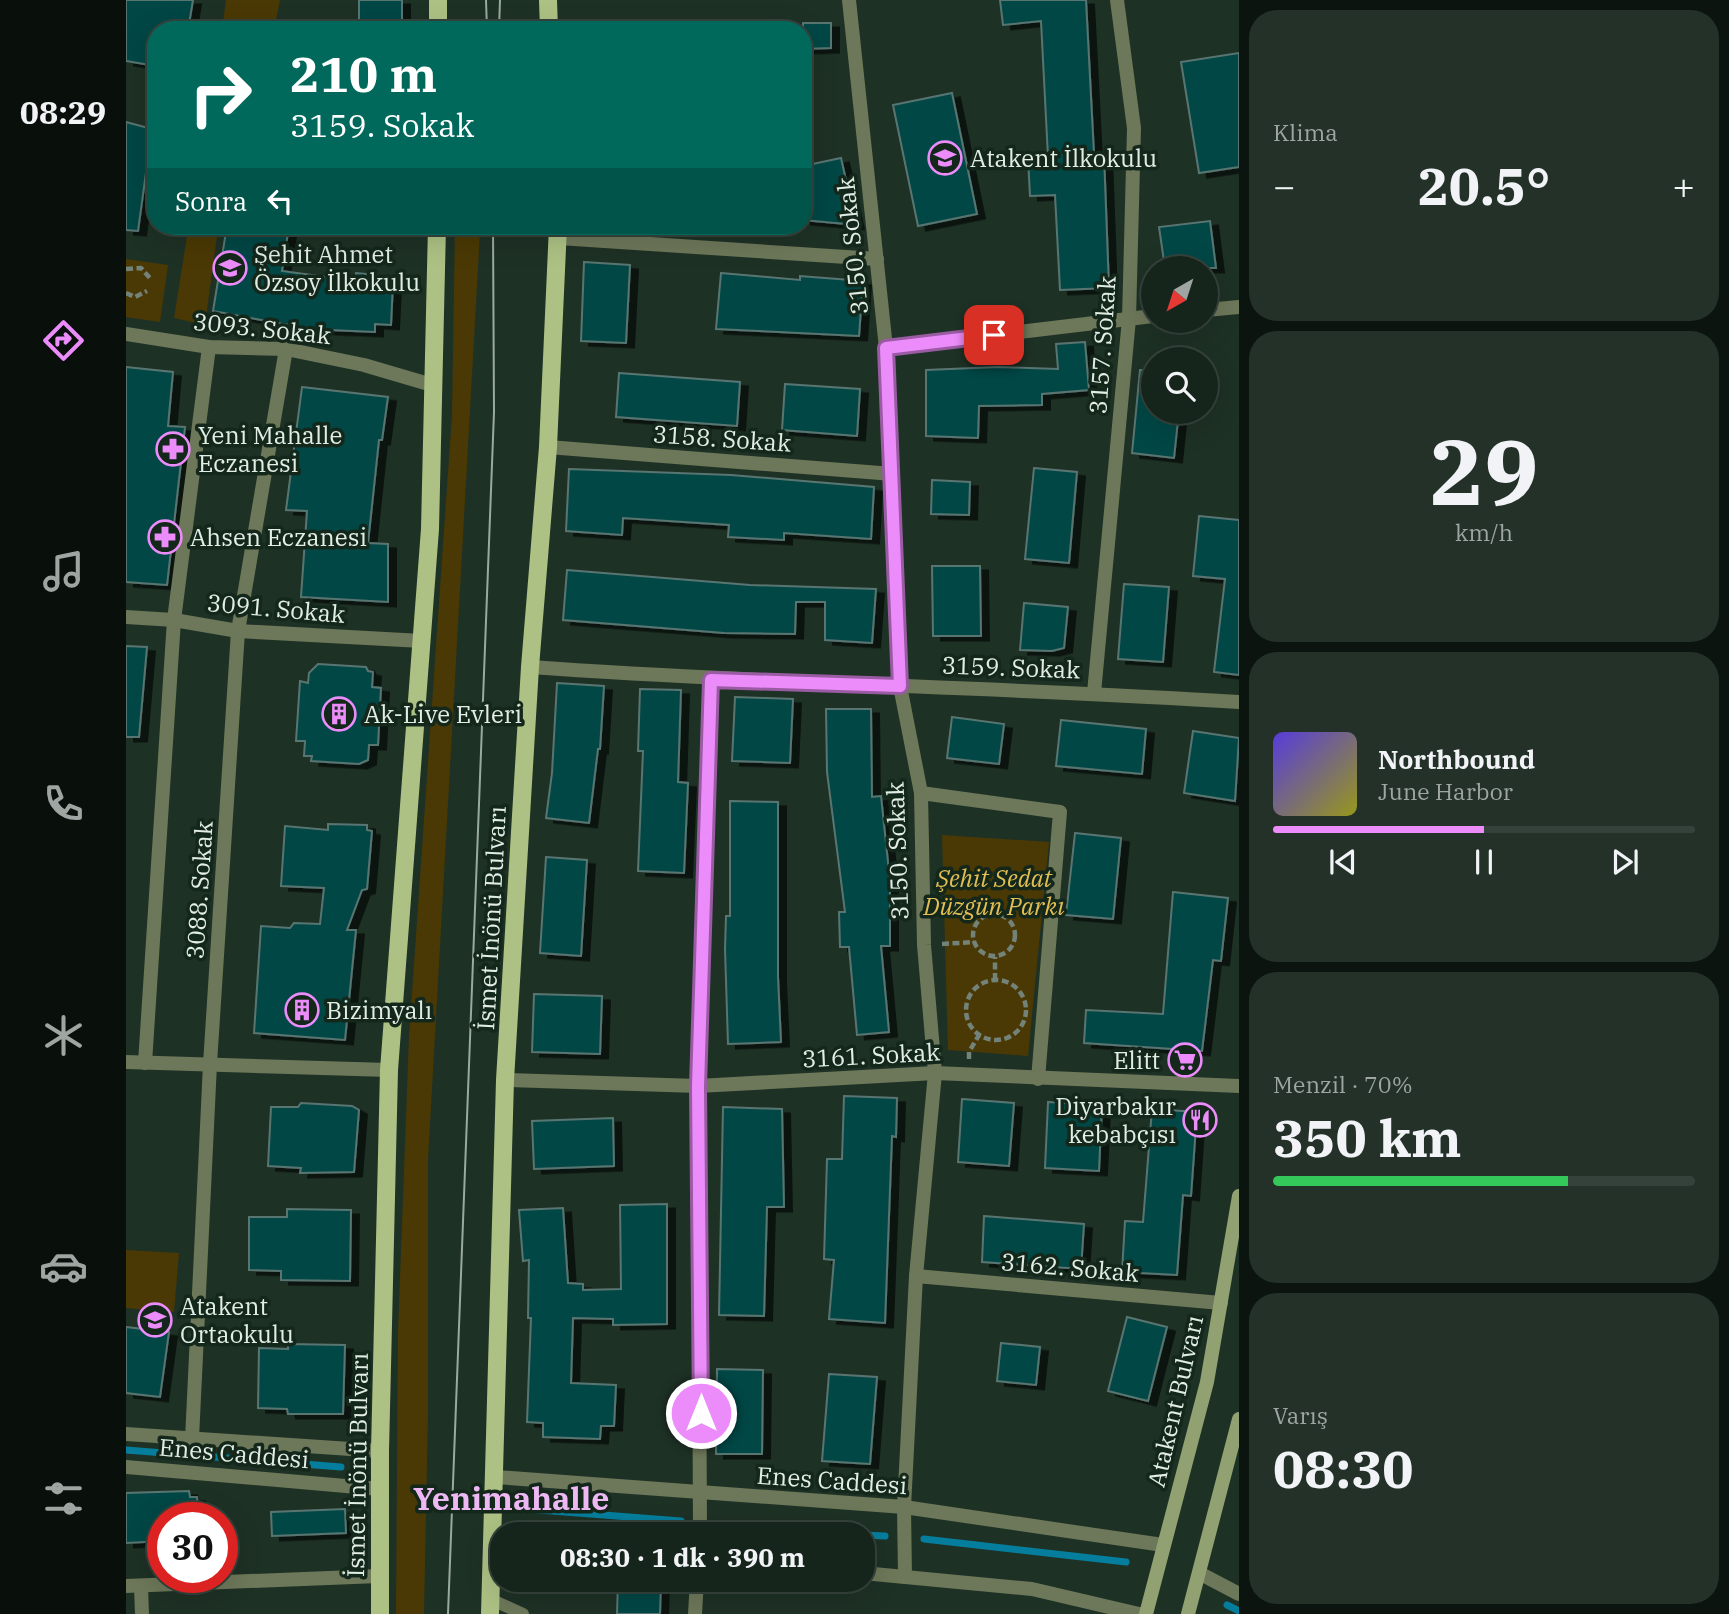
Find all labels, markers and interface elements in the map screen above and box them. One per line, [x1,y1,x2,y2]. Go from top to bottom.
text: 210 m [290,42,437,105]
icon: right [175,49,266,140]
text: 08:29 [20,91,106,133]
text: 3159. Sokak [290,104,475,146]
text: Klima [1273,117,1338,147]
school or university icon: Atakent İlkokulu [926,139,964,177]
place label: Atakent İlkokulu [970,142,1157,174]
text: 20.5° [1418,152,1550,219]
text: − [1273,161,1296,210]
text: + [1672,161,1695,210]
street label: 3150. Sokak [829,176,875,316]
icon: left [261,182,299,220]
text: Sonra [175,184,247,218]
place label: Şehit Ahmet Özsoy İlkokulu [254,238,420,298]
school or university icon: Şehit Ahmet Özsoy İlkokulu [211,249,249,287]
north arrow [1141,256,1218,332]
map controls [1141,256,1218,424]
street label: 3157. Sokak [1081,275,1123,415]
street label: 3093. Sokak [192,305,332,351]
pin [964,305,1024,365]
icon: directions [39,316,88,365]
icon: arrive [975,316,1013,354]
button: search [1141,347,1218,424]
text: 29 [1429,412,1539,530]
street label: 3158. Sokak [652,417,792,459]
place label: Yeni Mahalle Eczanesi [198,419,342,479]
pharmacy icon: Yeni Mahalle Eczanesi [154,430,192,468]
text: km/h [1455,517,1513,547]
pharmacy icon: Ahsen Eczanesi [146,518,184,556]
place label: Ahsen Eczanesi [190,521,367,553]
icon: music [39,547,88,596]
street label: 3091. Sokak [206,586,346,630]
street label: 3159. Sokak [941,649,1081,685]
building icon: Ak-Live Evleri [320,695,358,733]
place label: Ak-Live Evleri [364,698,522,730]
text: Northbound [1378,742,1535,776]
text: June Harbor [1378,776,1513,806]
icon: phone [39,779,88,828]
street label: 3150. Sokak [879,781,915,921]
street label: İsmet İnönü Bulvarı [469,805,513,1031]
street label: 3088. Sokak [178,820,220,960]
icon: previous [1324,843,1362,881]
icon: pause [1465,843,1503,881]
icon: next [1606,843,1644,881]
park label: Şehit Sedat Düzgün Parkı [922,862,1065,922]
building icon: Bizimyalı [283,991,321,1029]
place label: Bizimyalı [326,994,432,1026]
icon: climate [39,1011,88,1060]
street label: 3161. Sokak [801,1035,941,1075]
supermarket icon: Elitt [1166,1041,1204,1079]
place label: Elitt [1113,1044,1160,1076]
text: Menzil · 70% [1273,1069,1413,1099]
place label: Diyarbakır kebabçısı [1055,1090,1176,1150]
restaurant icon: Diyarbakır kebabçısı [1181,1101,1219,1139]
text: 350 km [1273,1104,1462,1171]
icon: car [39,1242,88,1291]
street label: 3162. Sokak [1000,1245,1140,1289]
place label: Atakent Ortaokulu [180,1290,294,1350]
school or university icon: Atakent Ortaokulu [136,1301,174,1339]
street label: Atakent Bulvarı [1140,1312,1210,1490]
street label: İsmet İnönü Bulvarı [339,1353,375,1577]
position arrow [664,1376,738,1450]
text: Varış [1273,1400,1328,1430]
street label: Enes Caddesi [158,1430,310,1476]
text: 08:30 [1273,1435,1414,1502]
street label: Enes Caddesi [756,1459,908,1501]
icon: filters [39,1474,88,1523]
district label: Yenimahalle [413,1477,609,1519]
speed limit sign: 30 [147,1502,238,1593]
text: 08:30 · 1 dk · 390 m [560,1540,805,1574]

